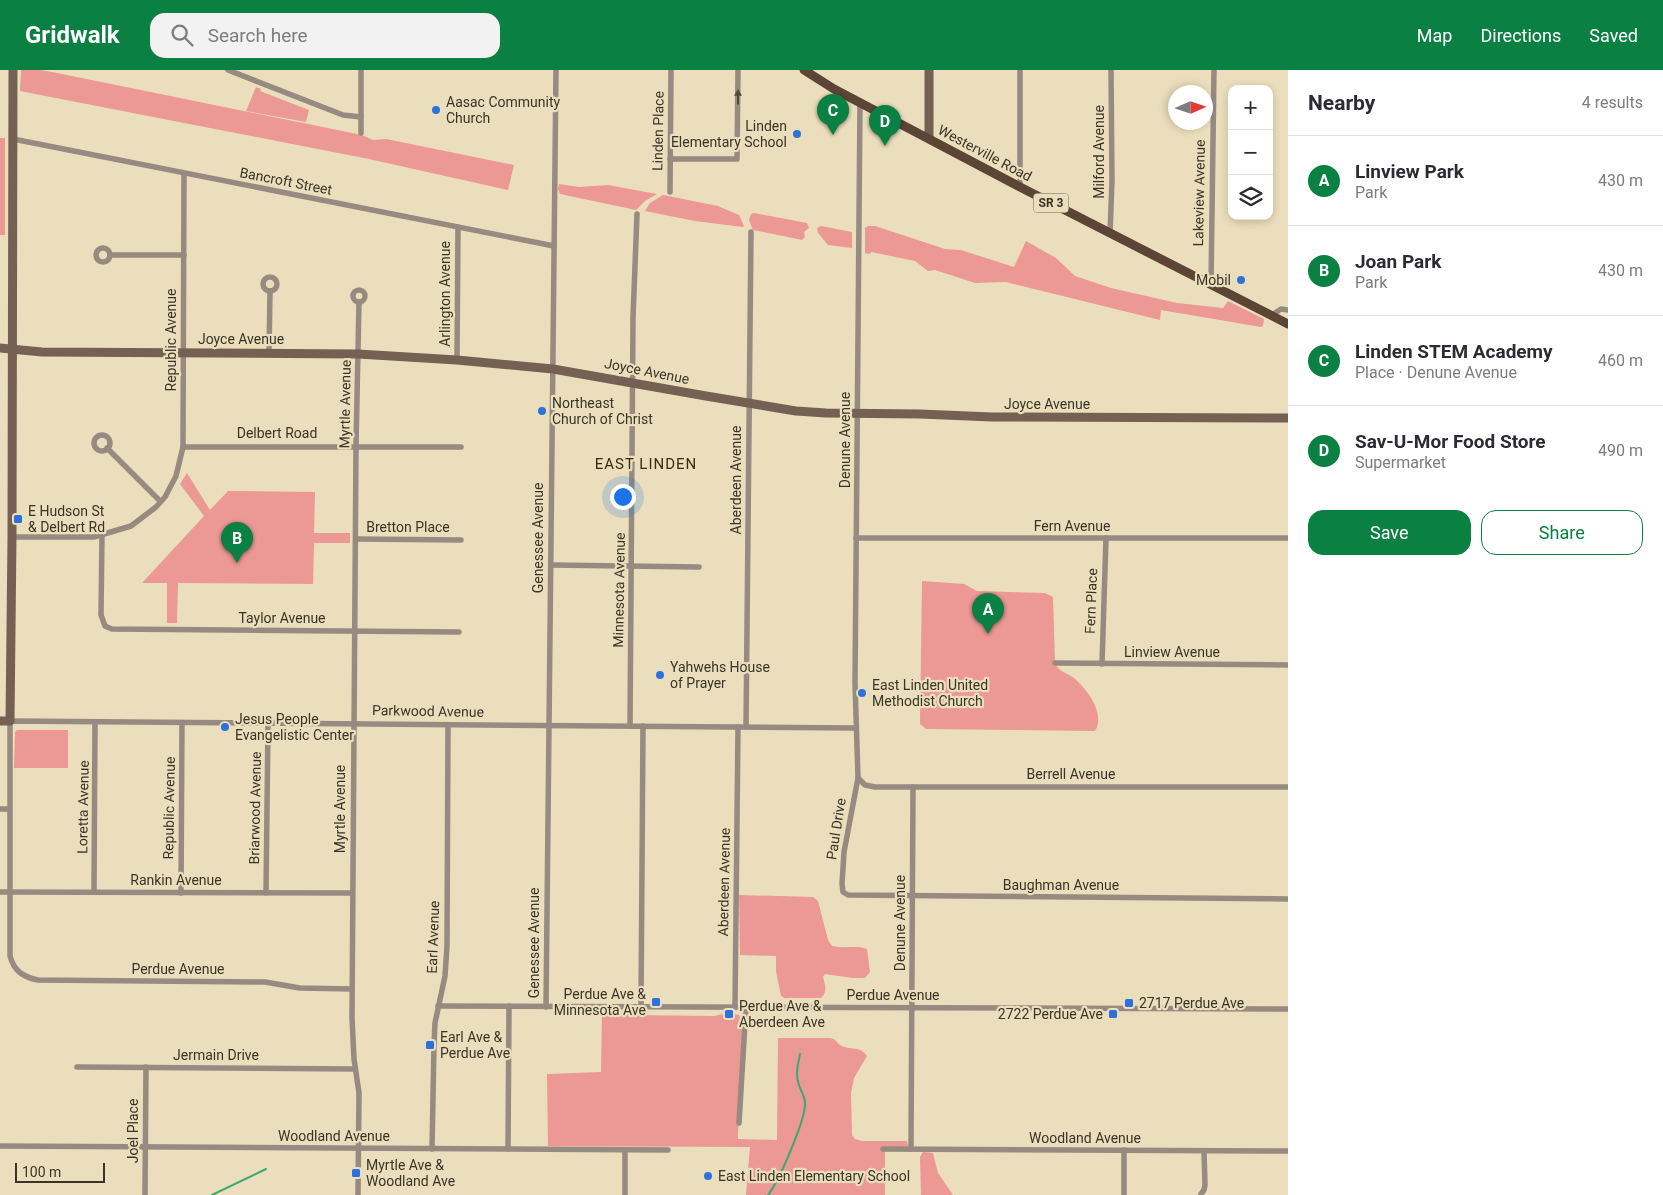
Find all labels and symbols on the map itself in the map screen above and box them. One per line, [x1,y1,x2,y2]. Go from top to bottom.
north arrow [1168,85,1213,130]
one-way arrow [734,89,742,105]
street label: Linden Place [649,91,667,171]
place label: Aasac Community Church [446,94,560,126]
pin: C [817,94,849,135]
marker: Aasac Community Church [430,104,442,116]
pin: D [869,105,901,146]
street label: Milford Avenue [1091,105,1107,199]
place label: Linden Elementary School [671,118,787,150]
street label: Westerville Road [935,122,1035,184]
marker: Linden Elementary School [791,128,803,140]
street label: Lakeview Avenue [1190,139,1208,247]
street label: Bancroft Street [238,164,334,198]
road number: SR 3 [1034,194,1068,212]
street label: Arlington Avenue [437,241,453,347]
place label: Mobil [1196,272,1231,288]
marker: Mobil [1235,274,1247,286]
street label: Republic Avenue [163,289,179,391]
street label: Joyce Avenue [198,331,284,347]
street label: Joyce Avenue [603,355,691,387]
street label: Myrtle Avenue [336,360,354,448]
street label: Denune Avenue [837,392,853,488]
place label: Northeast Church of Christ [552,395,653,427]
street label: Joyce Avenue [1004,396,1090,412]
marker: Northeast Church of Christ [536,405,548,417]
street label: Delbert Road [237,425,317,441]
street label: Aberdeen Avenue [728,426,744,534]
district label: EAST LINDEN [595,455,697,473]
street label: Genessee Avenue [530,483,546,593]
your location [610,484,636,510]
place label: E Hudson St & Delbert Rd [28,503,105,535]
marker: E Hudson St & Delbert Rd [12,513,24,525]
street label: Fern Avenue [1034,518,1110,534]
street label: Bretton Place [366,519,450,535]
pin: B [221,522,253,563]
street label: Minnesota Avenue [610,532,628,648]
street label: Fern Place [1082,568,1100,634]
pin: A [972,593,1004,634]
street label: Taylor Avenue [238,610,326,626]
street label: Linview Avenue [1124,644,1220,660]
place label: Yahwehs House of Prayer [670,659,770,691]
marker: Yahwehs House of Prayer [654,669,666,681]
place label: East Linden United Methodist Church [872,677,988,709]
marker: East Linden United Methodist Church [856,687,868,699]
street label: Parkwood Avenue [372,702,484,720]
place label: Jesus People Evangelistic Center [235,711,354,743]
marker: Jesus People Evangelistic Center [219,721,231,733]
street label: Briarwood Avenue [246,751,264,865]
street label: Republic Avenue [160,756,178,860]
street label: Loretta Avenue [74,760,92,854]
street label: Myrtle Avenue [332,765,348,853]
street label: Berrell Avenue [1027,766,1116,782]
street label: Paul Drive [823,797,849,861]
street label: Aberdeen Avenue [715,827,733,937]
street label: Rankin Avenue [130,872,222,888]
street label: Denune Avenue [892,875,908,971]
street label: Baughman Avenue [1003,877,1119,893]
street label: Genessee Avenue [526,888,542,998]
street label: Earl Avenue [424,900,442,974]
street label: Perdue Avenue [131,961,225,977]
place label: Perdue Ave & Minnesota Ave [554,986,646,1018]
street label: Perdue Avenue [846,987,940,1003]
place label: 2717 Perdue Ave [1139,995,1244,1011]
marker: Perdue Ave & Minnesota Ave [650,996,662,1008]
marker: 2717 Perdue Ave [1123,997,1135,1009]
place label: Perdue Ave & Aberdeen Ave [739,998,825,1030]
place label: 2722 Perdue Ave [998,1006,1103,1022]
marker: Perdue Ave & Aberdeen Ave [723,1008,735,1020]
marker: 2722 Perdue Ave [1107,1008,1119,1020]
place label: Earl Ave & Perdue Ave [440,1029,510,1061]
marker: Earl Ave & Perdue Ave [424,1039,436,1051]
street label: Jermain Drive [173,1047,259,1063]
street label: Joel Place [125,1099,141,1163]
street label: Woodland Avenue [278,1128,390,1144]
street label: Woodland Avenue [1029,1130,1141,1146]
place label: Myrtle Ave & Woodland Ave [366,1157,455,1189]
scale bar [15,1160,105,1183]
marker: Myrtle Ave & Woodland Ave [350,1167,362,1179]
place label: East Linden Elementary School [718,1168,910,1184]
marker: East Linden Elementary School [702,1170,714,1182]

